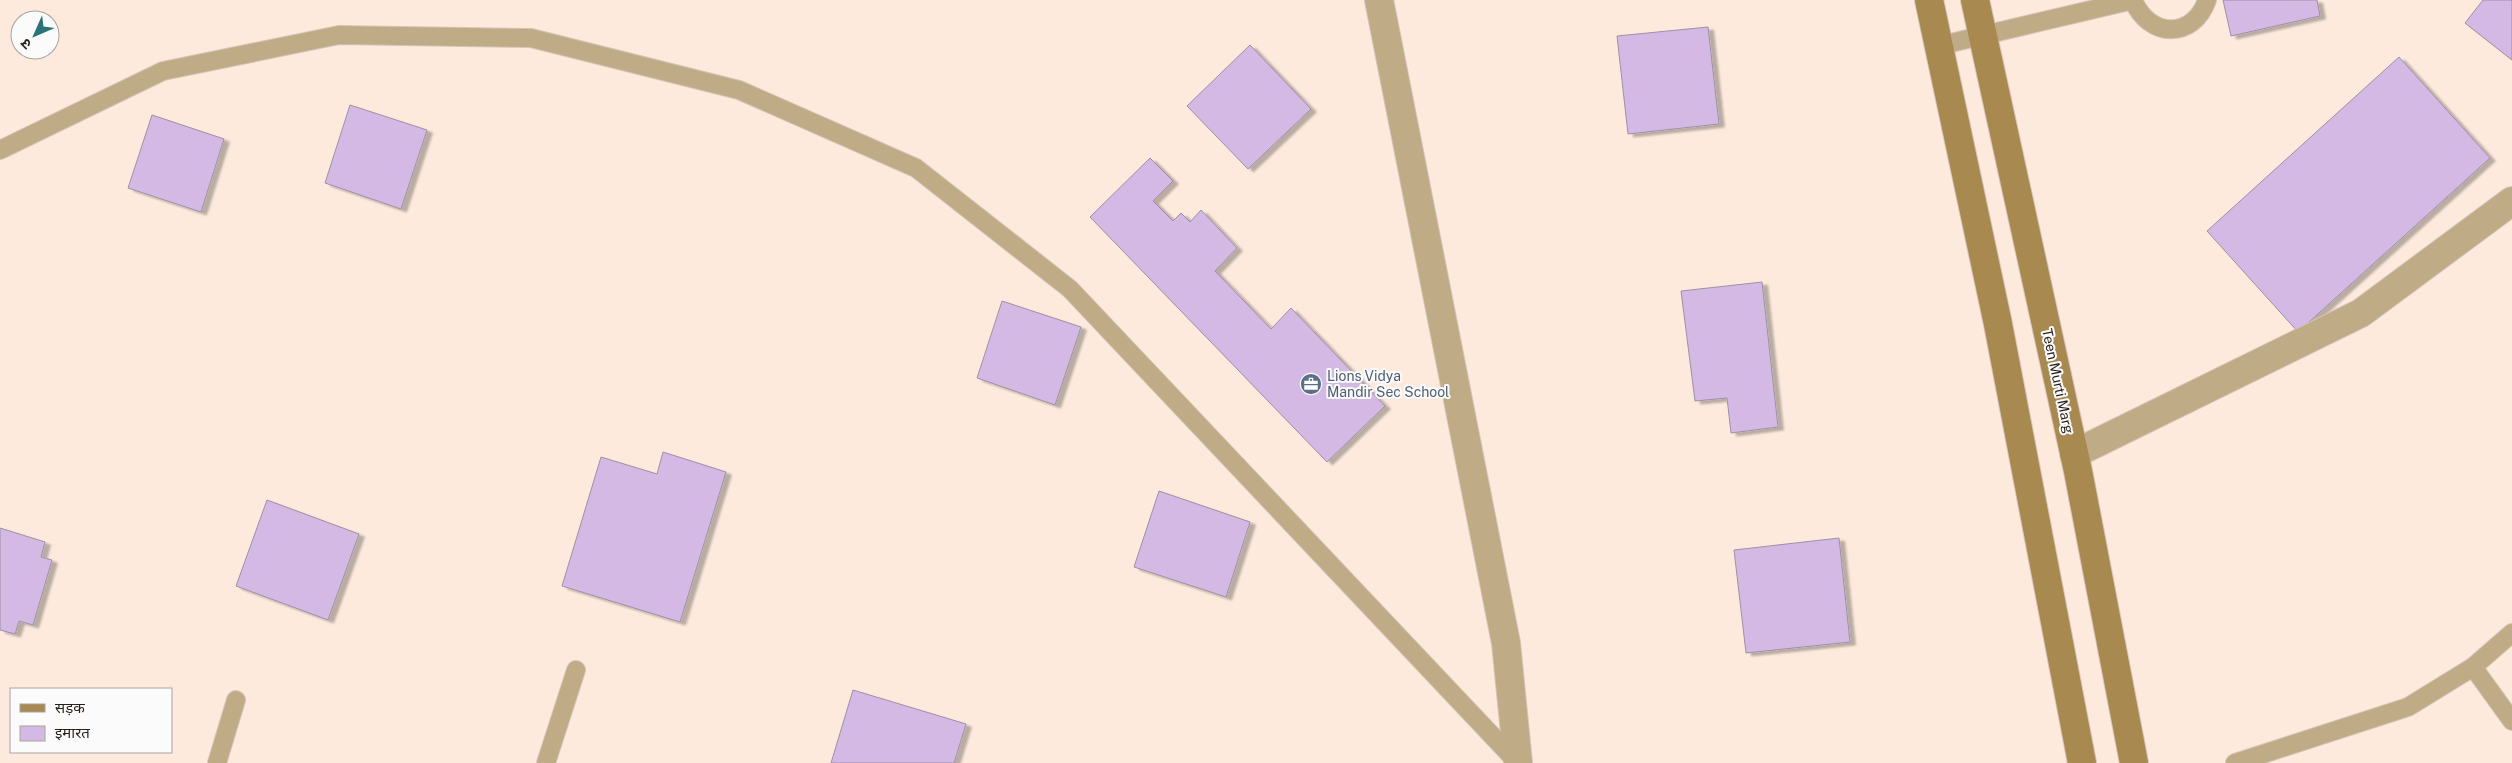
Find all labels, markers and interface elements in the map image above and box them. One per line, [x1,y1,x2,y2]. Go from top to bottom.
north arrow [10,10,60,60]
text: उ [17,35,34,53]
street label: Teen Murti Marg [2039,327,2077,435]
place label: Lions Vidya Mandir Sec School [1327,368,1449,400]
office icon: Lions Vidya Mandir Sec School [1299,372,1323,396]
legend [10,688,172,753]
text: सड़क [55,699,85,716]
text: इमारत [55,724,90,741]

